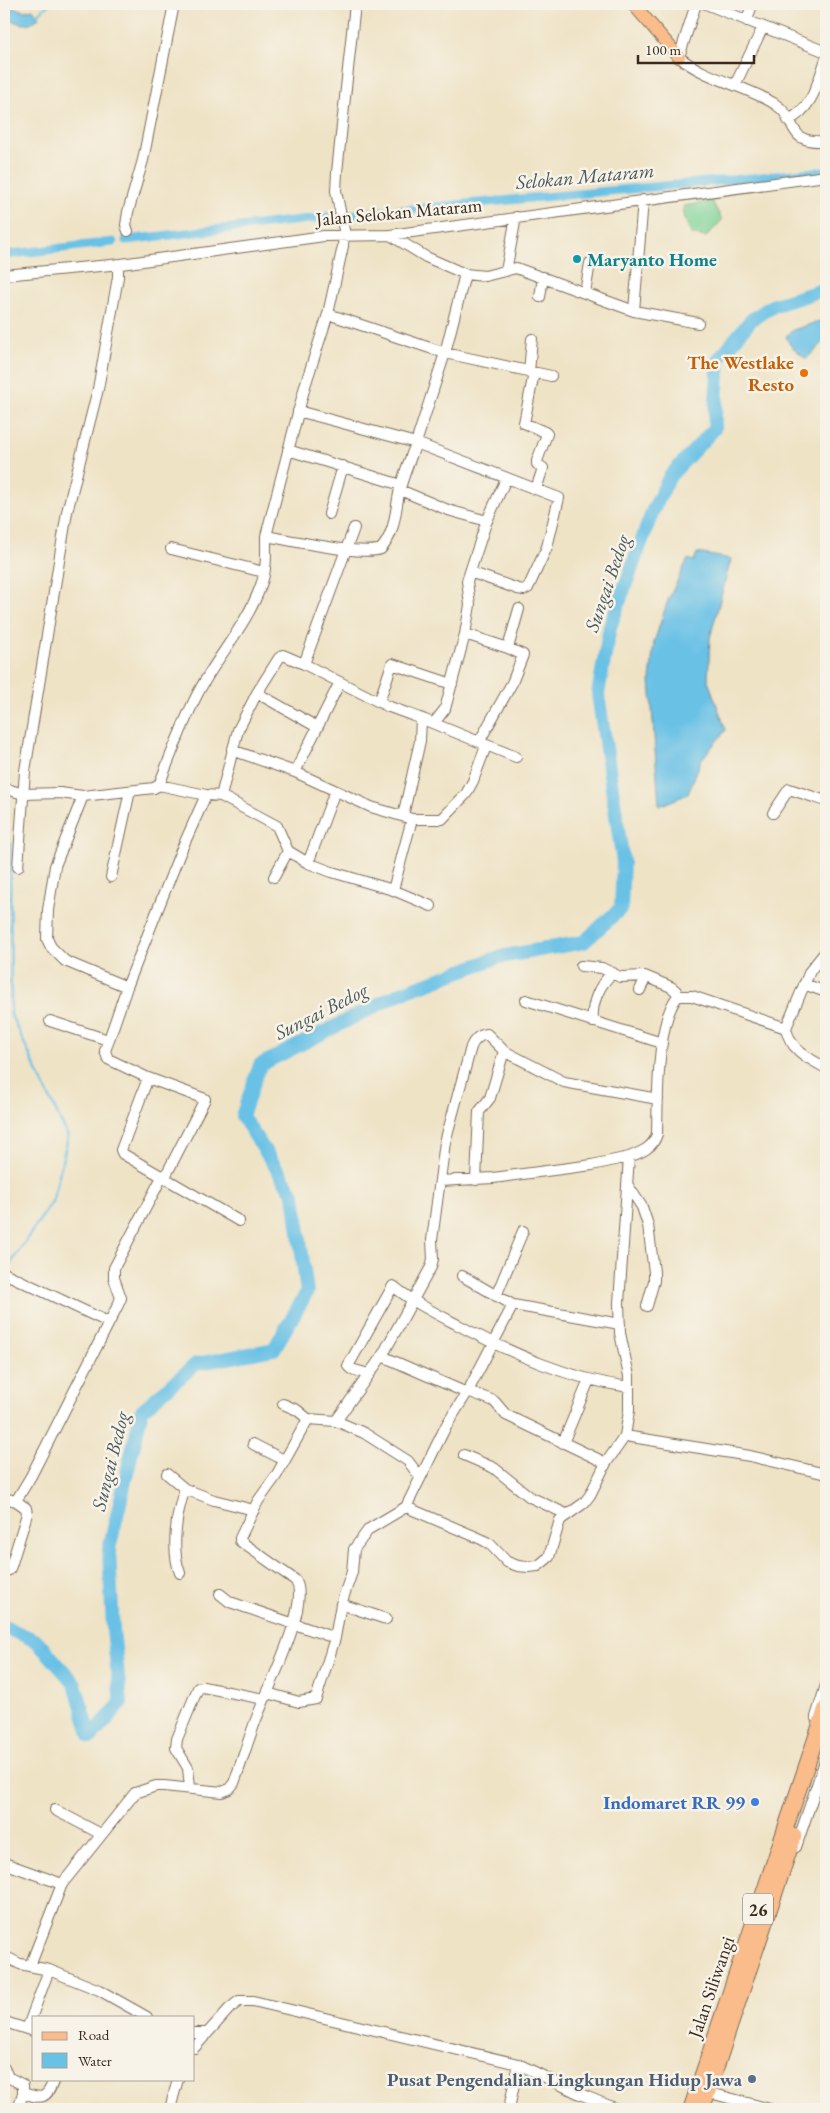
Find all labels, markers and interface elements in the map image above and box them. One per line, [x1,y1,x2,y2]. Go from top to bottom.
scale bar [638,32,754,64]
text: 100 m [645,40,682,59]
water label: Selokan Mataram [514,157,655,195]
street label: Jalan Selokan Mataram [313,192,483,232]
place label: Maryanto Home [587,247,717,272]
marker: Maryanto Home [571,253,583,265]
place label: The Westlake Resto [687,350,794,397]
marker: The Westlake Resto [798,367,810,379]
water label: Sungai Bedog [578,530,636,636]
water label: Sungai Bedog [269,976,373,1046]
water label: Sungai Bedog [85,1408,135,1514]
place label: Indomaret RR 99 [603,1790,745,1815]
marker: Indomaret RR 99 [749,1796,761,1808]
road number: 26 [743,1894,773,1925]
street label: Jalan Siliwangi [681,1933,740,2043]
legend [32,2016,195,2080]
text: Road [78,2025,110,2044]
text: Water [78,2051,112,2070]
place label: Pusat Pengendalian Lingkungan Hidup Jawa [387,2067,743,2092]
marker: Pusat Pengendalian Lingkungan Hidup Jawa [746,2073,758,2085]

